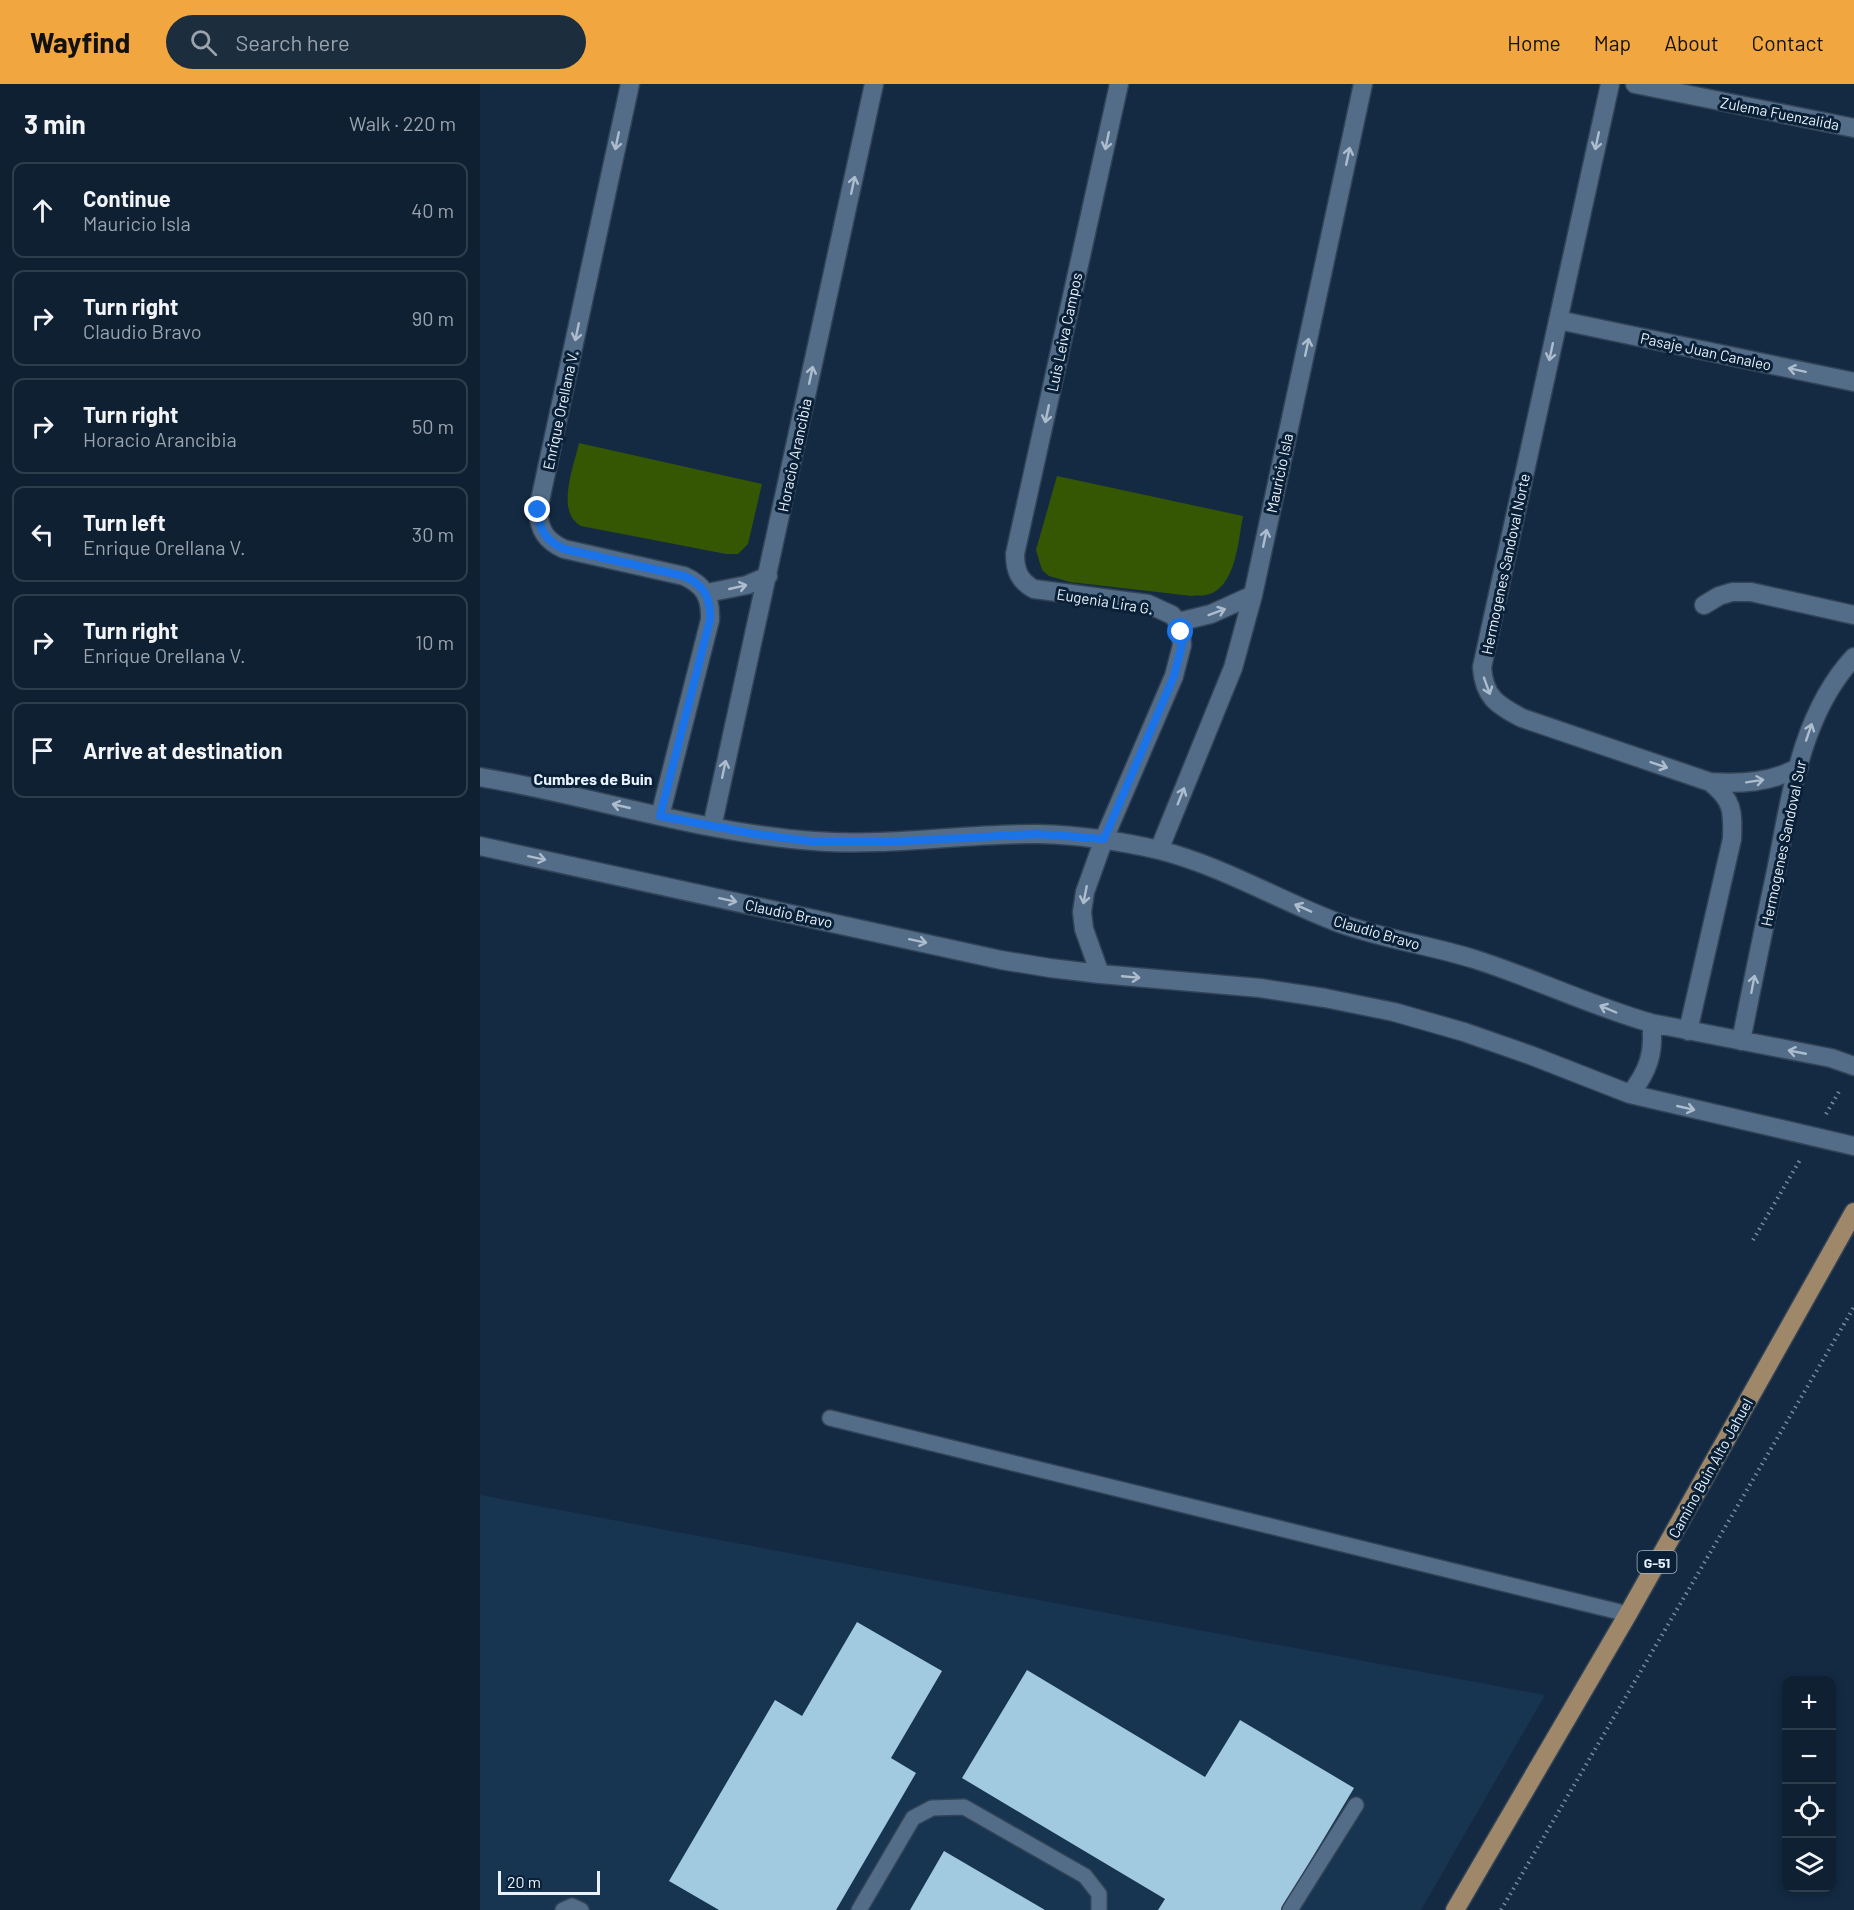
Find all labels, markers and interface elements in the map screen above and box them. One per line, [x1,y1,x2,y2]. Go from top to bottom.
search box [166,15,586,69]
text: Wayfind [30,25,130,59]
icon: search [187,26,220,59]
text: Search here [235,29,350,55]
text: Home [1507,30,1561,55]
text: Map [1594,30,1631,55]
text: About [1664,30,1719,55]
text: Contact [1752,30,1824,55]
street label: Zulema Fuenzalida [1719,93,1841,133]
text: 3 min [24,108,86,139]
text: Walk · 220 m [349,111,456,135]
one-way arrow [611,131,623,150]
one-way arrow [1100,131,1112,150]
one-way arrow [1591,131,1602,150]
one-way arrow [1342,147,1354,166]
one-way arrow [847,175,859,194]
text: Continue [83,185,171,211]
icon: ahead [26,194,59,227]
text: 40 m [411,198,454,222]
text: Mauricio Isla [83,211,191,235]
street label: Luis Leiva Campos [1043,271,1085,393]
text: Turn right [83,293,178,319]
icon: right [26,302,59,335]
text: 90 m [412,306,454,330]
text: Claudio Bravo [83,319,202,343]
one-way arrow [570,322,582,341]
street label: Pasaje Juan Canaleo [1639,328,1773,374]
one-way arrow [1301,338,1313,357]
one-way arrow [1545,342,1556,361]
street label: Enrique Orellana V. [539,349,581,471]
one-way arrow [1787,364,1807,375]
one-way arrow [806,366,817,386]
street label: Horacio Arancibia [773,397,815,513]
text: Turn right [83,401,178,427]
one-way arrow [1040,404,1052,423]
icon: right [26,410,59,443]
text: 50 m [412,414,454,438]
text: Horacio Arancibia [83,427,237,451]
street label: Mauricio Isla [1262,432,1296,514]
street label: Hermogenes Sandoval Norte [1477,472,1533,656]
route end [524,496,550,522]
text: Turn left [83,509,166,535]
icon: left [26,518,59,551]
text: 30 m [412,522,454,546]
one-way arrow [1260,528,1272,547]
text: Enrique Orellana V. [83,535,246,559]
one-way arrow [728,581,747,592]
street label: Eugenia Lira G. [1055,584,1155,618]
one-way arrow [1207,605,1226,616]
text: Turn right [83,617,178,643]
route start [1167,618,1193,644]
icon: right [26,626,59,659]
text: 10 m [415,630,454,654]
text: Enrique Orellana V. [83,643,246,667]
one-way arrow [1482,676,1493,695]
one-way arrow [1805,724,1816,742]
icon: arrive [26,734,59,767]
text: Arrive at destination [83,737,282,763]
street label: Hermogenes Sandoval Sur [1757,758,1810,928]
one-way arrow [719,760,731,779]
one-way arrow [1649,760,1668,771]
district label: Cumbres de Buin [534,769,653,788]
one-way arrow [1745,776,1765,787]
one-way arrow [1176,788,1187,806]
one-way arrow [611,800,630,812]
one-way arrow [527,853,547,864]
one-way arrow [1079,885,1090,904]
one-way arrow [718,894,737,906]
street label: Claudio Bravo [744,895,834,931]
one-way arrow [1295,902,1313,914]
street label: Claudio Bravo [1332,911,1422,953]
one-way arrow [908,936,927,948]
one-way arrow [1121,972,1141,983]
one-way arrow [1748,975,1759,994]
one-way arrow [1599,1002,1617,1014]
one-way arrow [1788,1046,1808,1057]
one-way arrow [1677,1103,1696,1115]
street label: Camino Buin Alto Jahuel [1664,1395,1756,1541]
road number: G-51 [1638,1551,1676,1573]
map controls [1782,1676,1836,1892]
button: + [1782,1676,1836,1730]
button: − [1782,1730,1836,1784]
button: locate [1782,1784,1836,1838]
button: layers [1782,1838,1836,1892]
scale bar [498,1868,600,1896]
text: 20 m [507,1872,541,1891]

